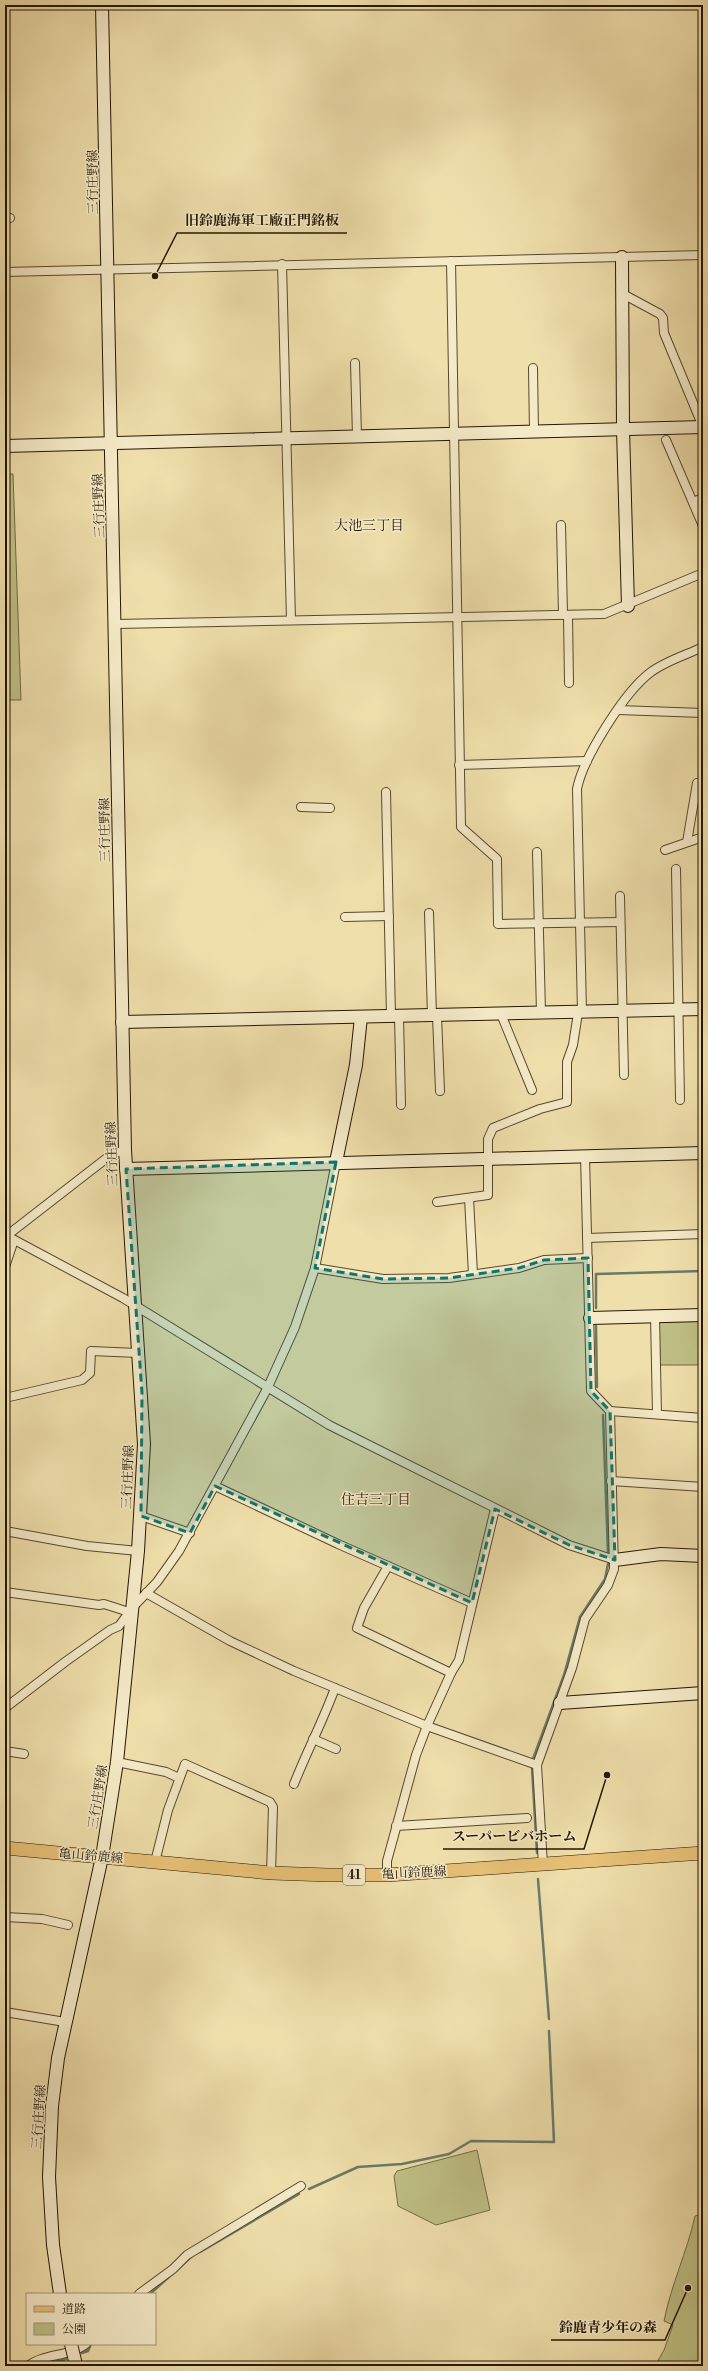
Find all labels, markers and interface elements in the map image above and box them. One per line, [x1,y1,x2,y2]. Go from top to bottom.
street label: 三行庄野線 [84,149,102,215]
callout: 旧鈴鹿海軍工廠正門銘板 [177,207,347,233]
text: 旧鈴鹿海軍工廠正門銘板 [185,212,339,230]
street label: 三行庄野線 [90,473,108,539]
district label: 大池三丁目 [334,517,404,535]
street label: 三行庄野線 [96,797,114,863]
street label: 三行庄野線 [103,1121,121,1187]
street label: 三行庄野線 [119,1444,137,1510]
district label: 住吉三丁目 [341,1491,411,1509]
street label: 三行庄野線 [85,1764,111,1830]
callout: スーパービバホーム [443,1823,584,1849]
text: スーパービバホーム [452,1828,576,1846]
street label: 亀山鈴鹿線 [58,1845,124,1867]
street label: 亀山鈴鹿線 [381,1863,447,1883]
road number: 41 [343,1865,365,1885]
street label: 三行庄野線 [29,2084,49,2150]
legend [26,2293,156,2345]
text: 道路 [62,2302,86,2317]
callout: 鈴鹿青少年の森 [551,2314,665,2340]
text: 鈴鹿青少年の森 [559,2319,657,2337]
text: 公園 [62,2322,86,2337]

